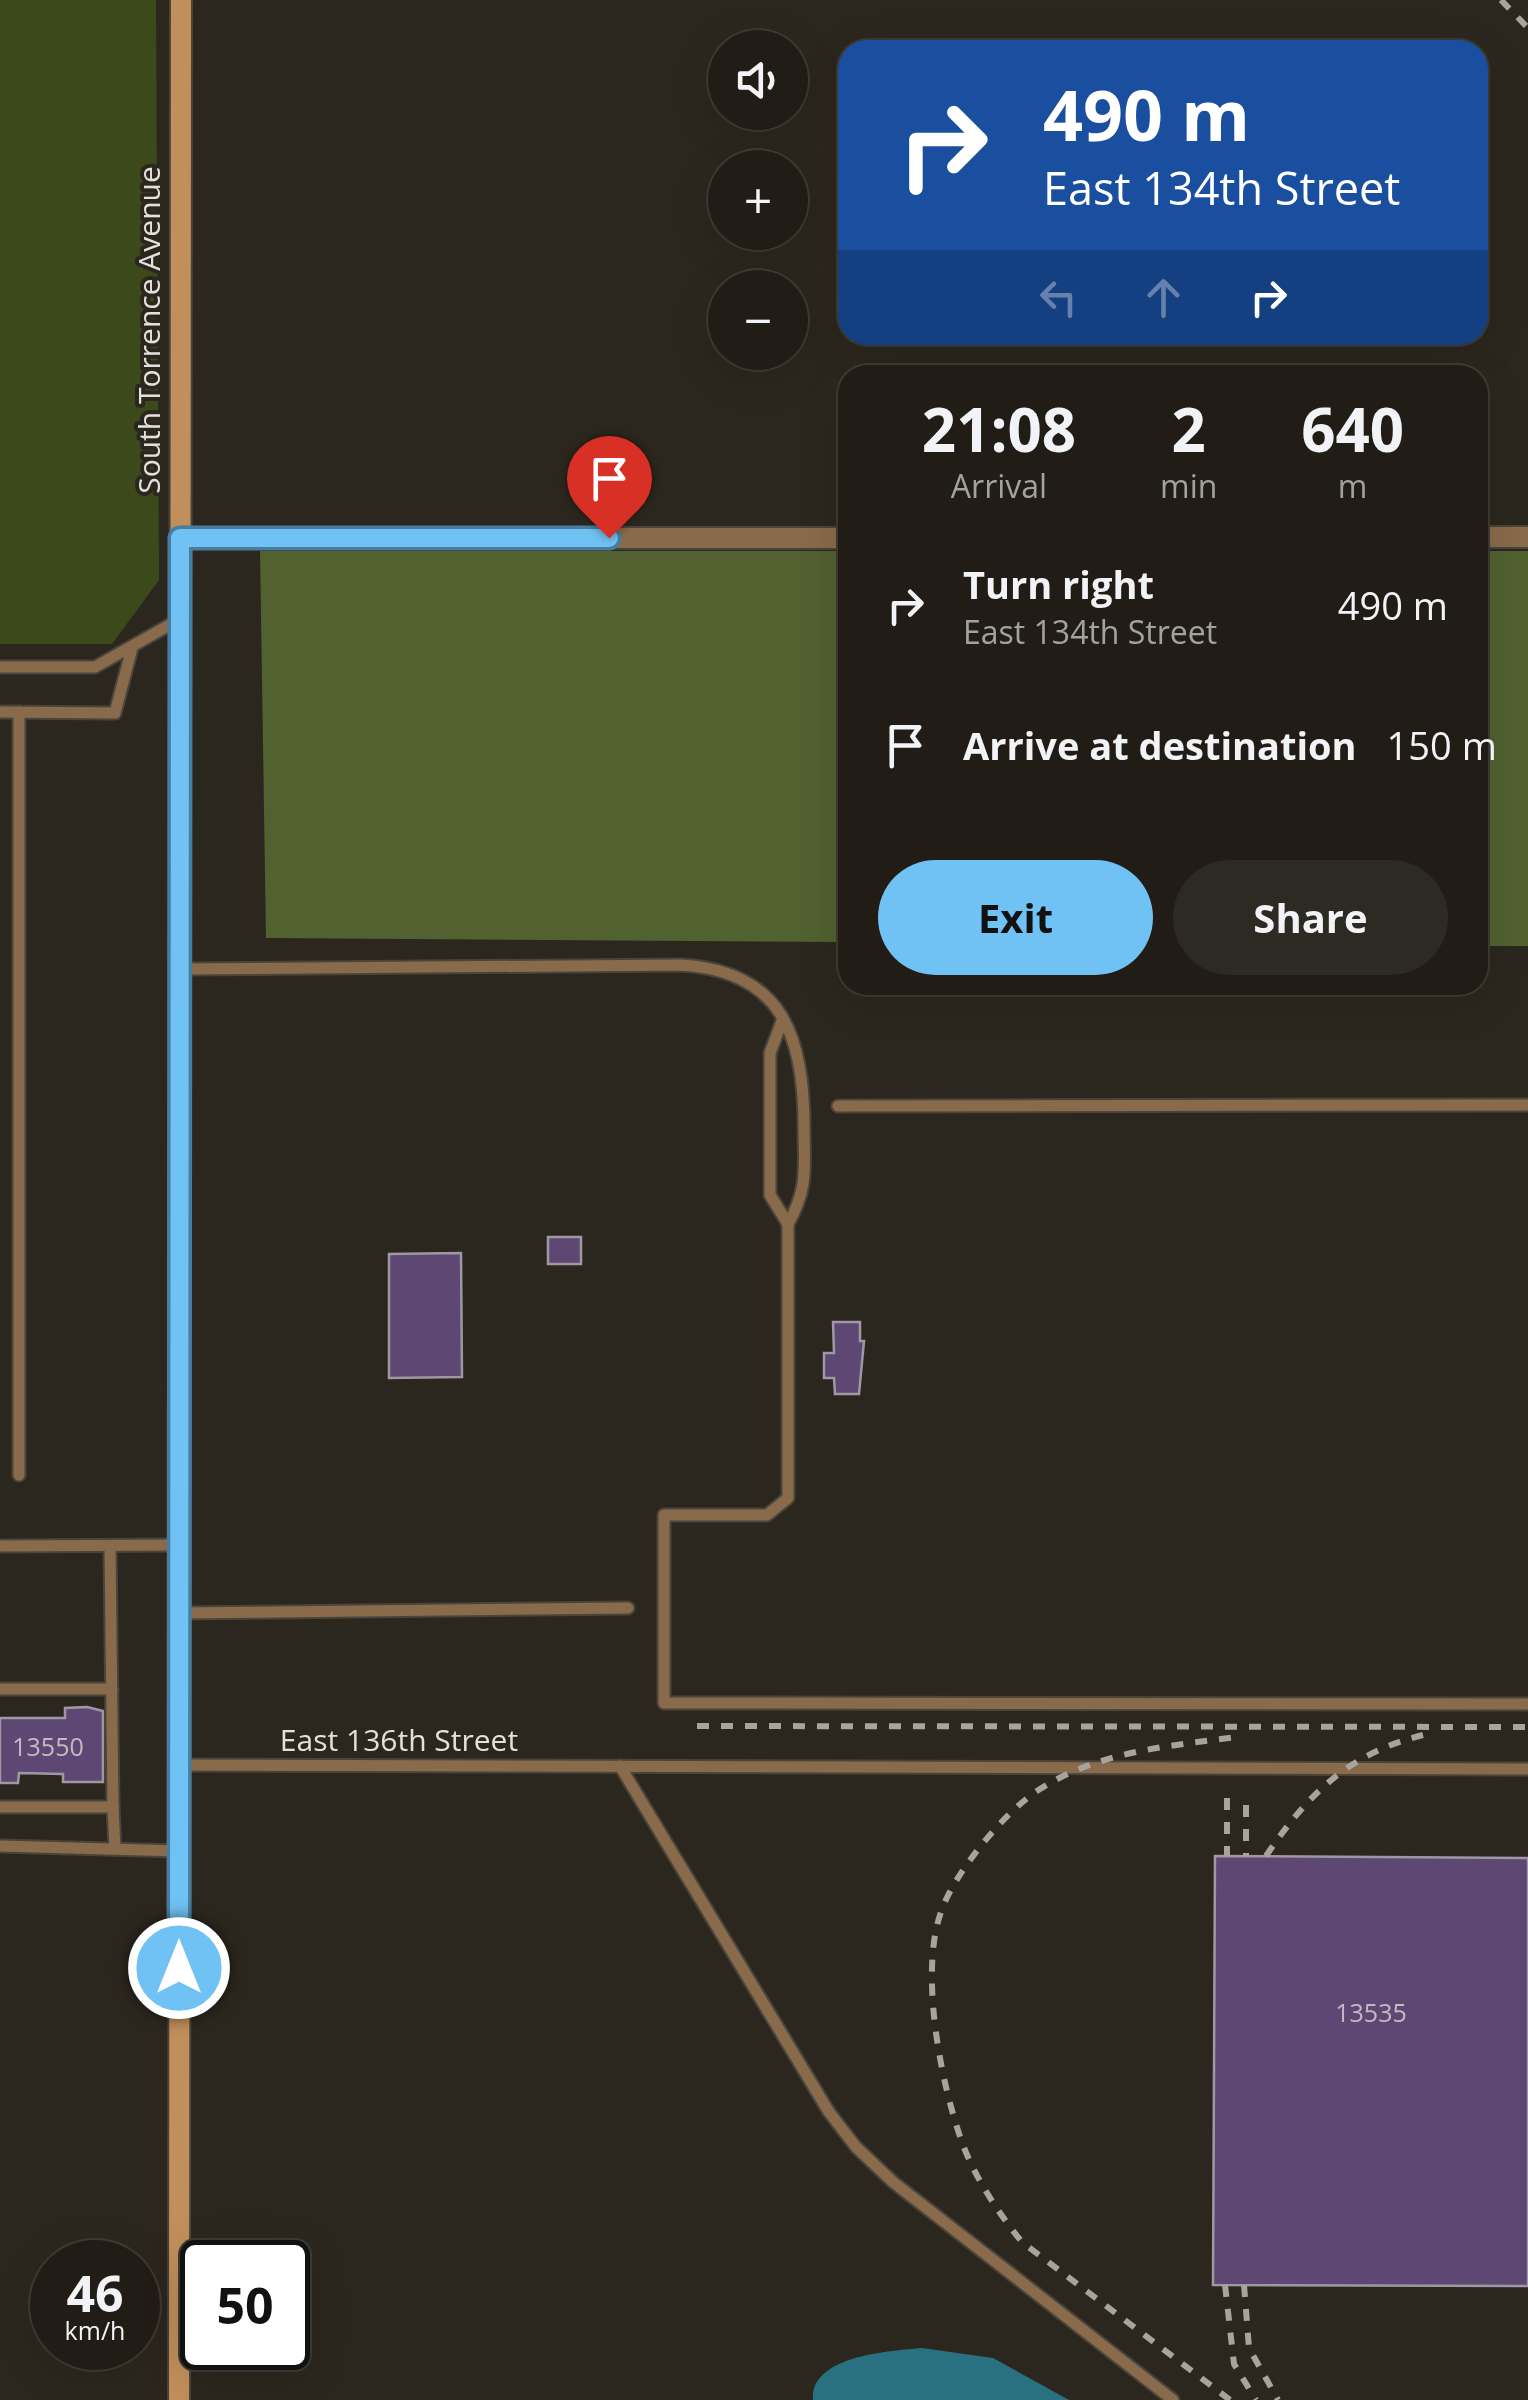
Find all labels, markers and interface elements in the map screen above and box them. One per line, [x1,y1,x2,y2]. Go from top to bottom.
map controls [708,30,808,370]
button: sound [708,30,808,130]
text: 490 m [1043,66,1250,162]
icon: right [878,80,1008,210]
button: + [708,150,808,250]
text: East 134th Street [1043,157,1400,218]
street label: South Torrence Avenue [128,166,169,494]
button: − [708,270,808,370]
icon: left [1031,270,1086,325]
icon: ahead [1136,270,1191,325]
icon: right [1241,270,1296,325]
text: 21:08 [922,388,1076,470]
text: 2 [1172,388,1206,470]
text: 640 [1301,388,1404,470]
pin [567,436,652,539]
icon: arrive [582,451,637,506]
text: Arrival [951,464,1047,507]
text: min [1160,464,1217,507]
text: m [1338,464,1367,507]
text: Turn right [963,558,1154,610]
icon: right [878,578,933,633]
text: 490 m [1338,579,1448,631]
text: East 134th Street [963,610,1217,653]
icon: arrive [878,718,933,773]
text: Arrive at destination [963,719,1357,771]
text: 150 m [1387,719,1497,771]
button: Exit [878,860,1153,975]
button: Share [1173,860,1448,975]
street label: East 136th Street [280,1719,518,1760]
house number: 13550 [12,1729,84,1763]
position arrow [127,1916,231,2020]
house number: 13535 [1335,1995,1407,2029]
speed limit sign: 50 [180,2240,310,2370]
text: 46 [66,2259,124,2327]
text: km/h [65,2313,125,2347]

